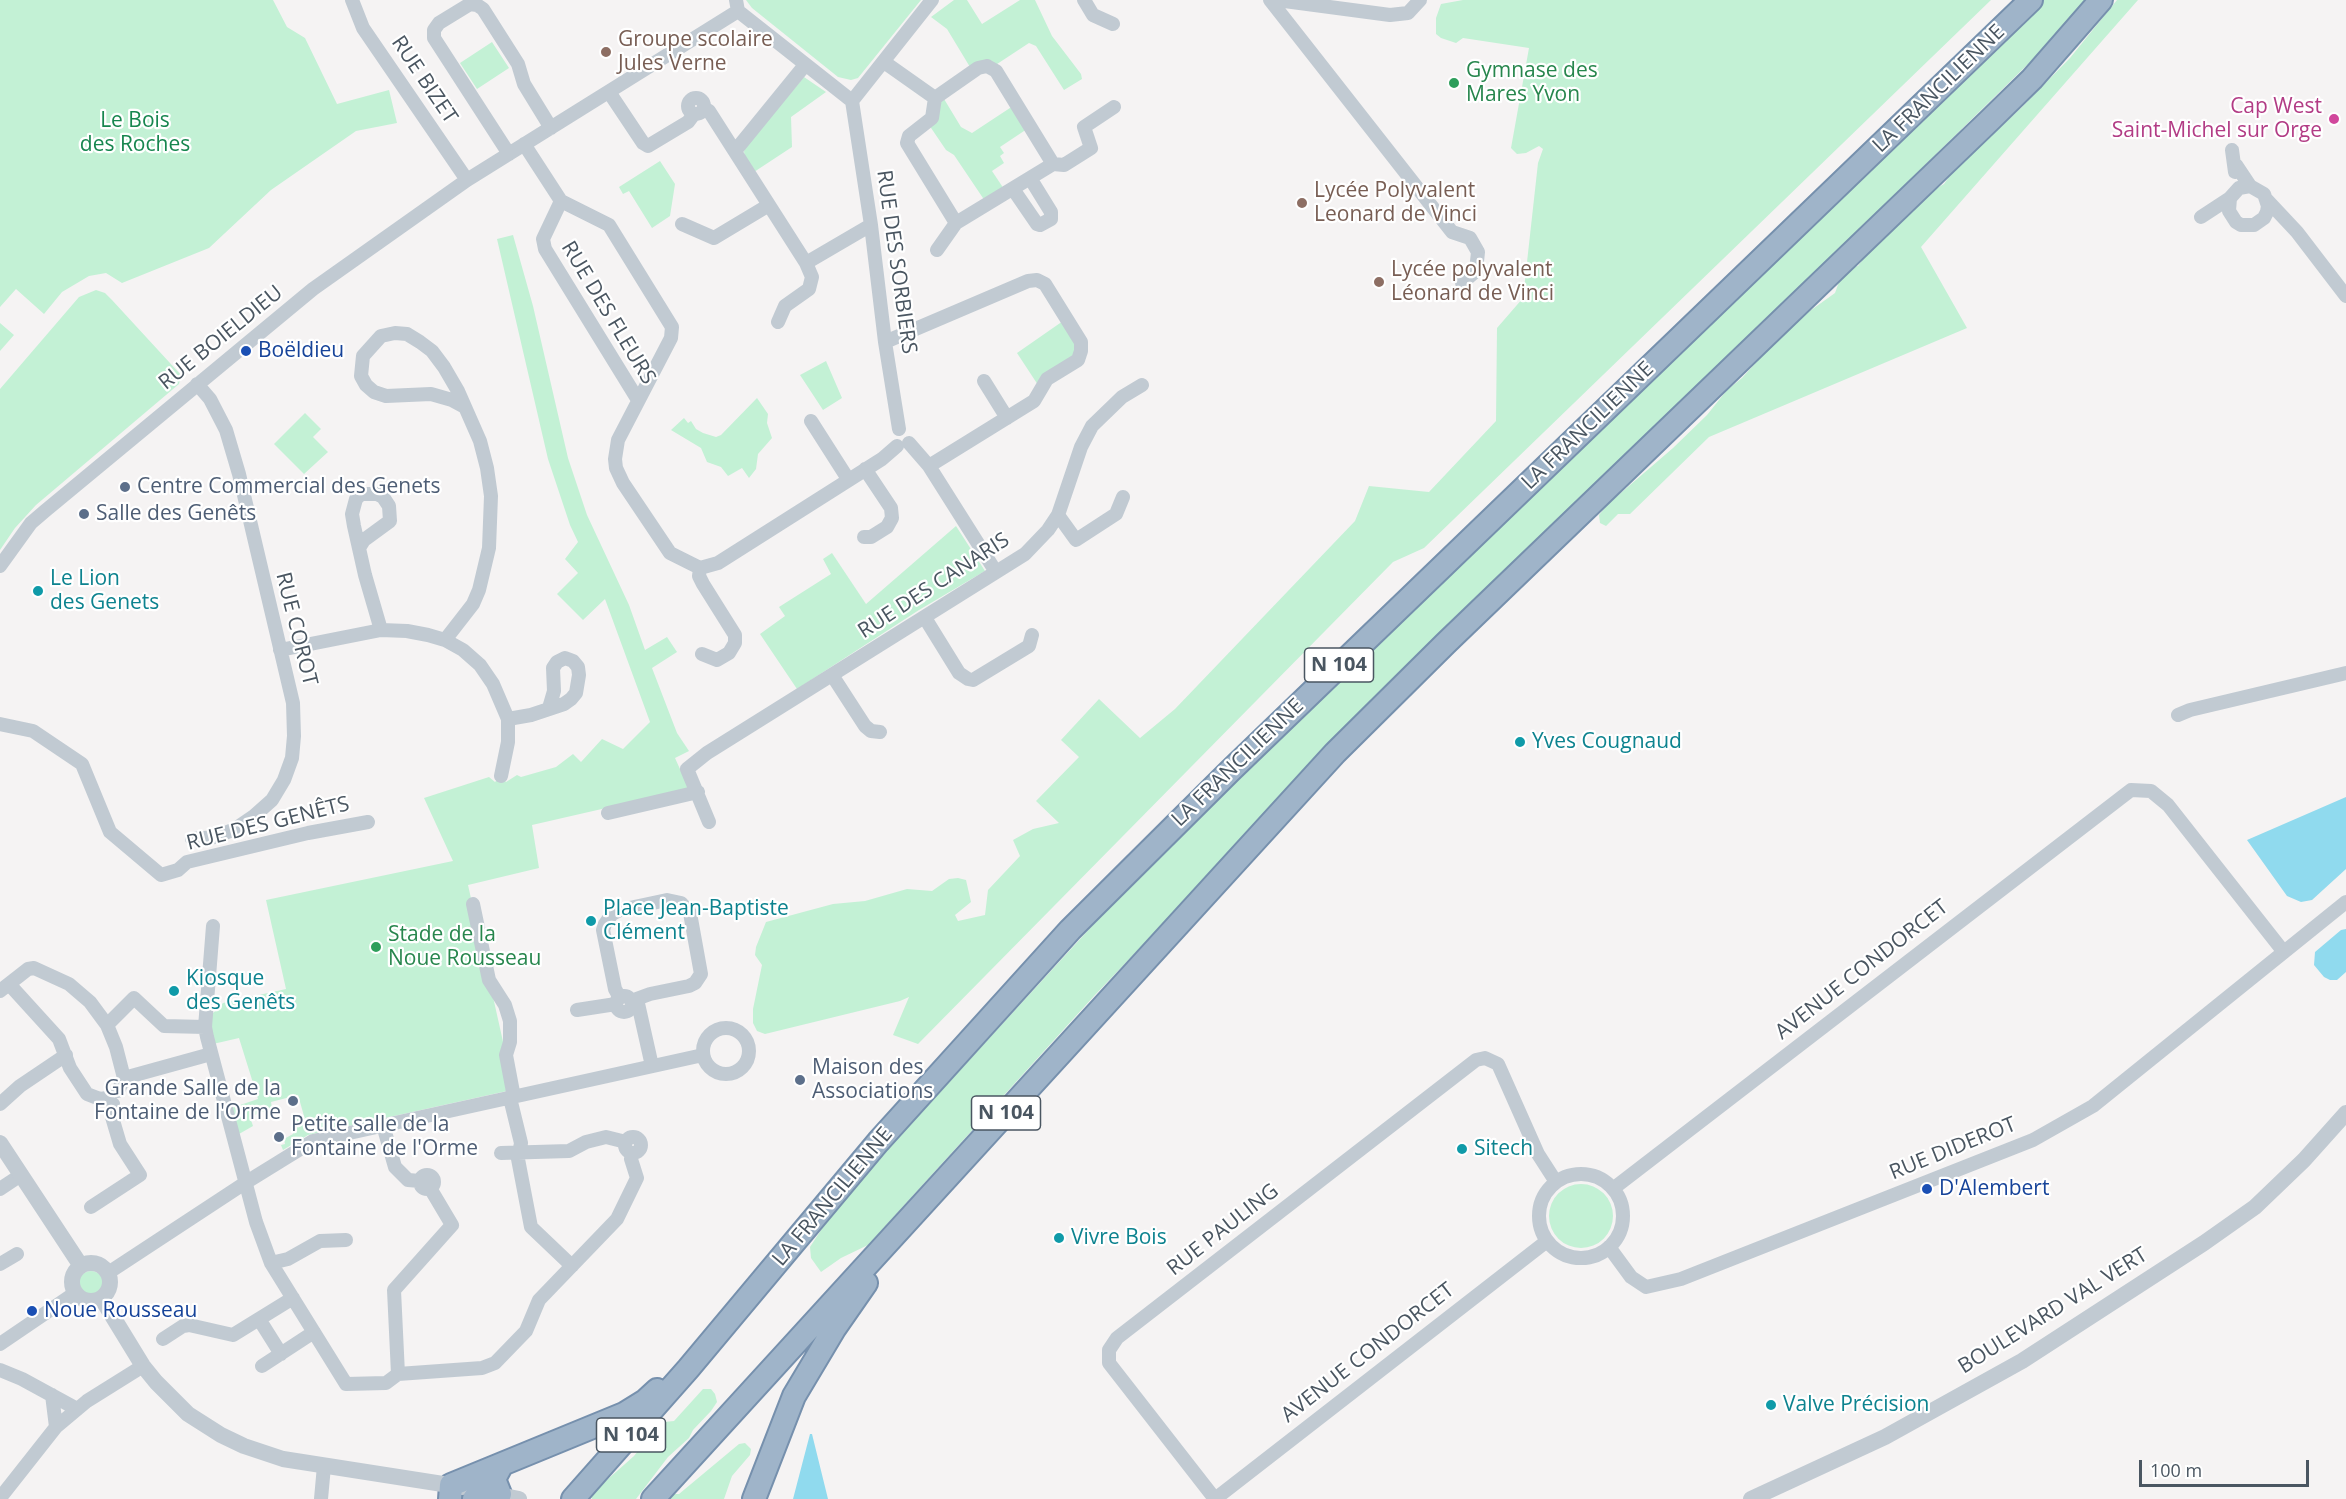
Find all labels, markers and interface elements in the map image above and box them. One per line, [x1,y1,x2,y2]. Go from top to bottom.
street label: LA FRANCILIENNE [1868,20,2010,158]
place label: Groupe scolaire Jules Verne [618,27,773,77]
street label: RUE BIZET [386,31,462,129]
marker: Groupe scolaire Jules Verne [599,45,613,59]
place label: Gymnase des Mares Yvon [1466,58,1598,108]
marker: Gymnase des Mares Yvon [1447,76,1461,90]
place label: Cap West Saint-Michel sur Orge [2112,94,2322,144]
park label: Le Bois des Roches [80,108,190,158]
marker: Cap West Saint-Michel sur Orge [2327,112,2341,126]
street label: RUE DES SORBIERS [871,168,921,356]
place label: Lycée Polyvalent Leonard de Vinci [1314,178,1477,228]
marker: Lycée Polyvalent Leonard de Vinci [1295,196,1309,210]
street label: RUE DES FLEURS [555,237,661,389]
place label: Lycée polyvalent Léonard de Vinci [1391,257,1554,307]
marker: Lycée polyvalent Léonard de Vinci [1372,275,1386,289]
street label: RUE BOIELDIEU [154,280,288,396]
place label: Boëldieu [258,338,344,364]
marker: Boëldieu [239,344,253,358]
street label: LA FRANCILIENNE [1517,357,1659,495]
place label: Centre Commercial des Genets [137,474,440,500]
marker: Centre Commercial des Genets [118,480,132,494]
place label: Salle des Genêts [96,501,256,527]
marker: Salle des Genêts [77,507,91,521]
street label: RUE DES CANARIS [854,528,1014,644]
place label: Le Lion des Genets [50,566,159,616]
street label: RUE COROT [270,570,322,688]
marker: Le Lion des Genets [31,584,45,598]
road number: N 104 [1304,648,1374,682]
street label: LA FRANCILIENNE [1167,694,1309,832]
place label: Yves Cougnaud [1532,729,1682,755]
marker: Yves Cougnaud [1513,735,1527,749]
street label: RUE DES GENÊTS [184,792,352,856]
street label: AVENUE CONDORCET [1771,895,1953,1045]
place label: Place Jean-Baptiste Clément [603,896,789,946]
marker: Place Jean-Baptiste Clément [584,914,598,928]
place label: Stade de la Noue Rousseau [388,922,541,972]
marker: Stade de la Noue Rousseau [369,940,383,954]
place label: Kiosque des Genêts [186,966,295,1016]
marker: Kiosque des Genêts [167,984,181,998]
place label: Maison des Associations [812,1055,933,1105]
marker: Maison des Associations [793,1073,807,1087]
place label: Grande Salle de la Fontaine de l'Orme [94,1076,281,1126]
marker: Grande Salle de la Fontaine de l'Orme [286,1094,300,1108]
road number: N 104 [972,1096,1040,1130]
place label: Petite salle de la Fontaine de l'Orme [291,1112,478,1162]
street label: RUE DIDEROT [1886,1112,2020,1186]
street label: LA FRANCILIENNE [768,1122,898,1272]
marker: Petite salle de la Fontaine de l'Orme [272,1130,286,1144]
place label: Sitech [1474,1136,1533,1162]
marker: Sitech [1455,1142,1469,1156]
place label: D'Alembert [1939,1176,2049,1202]
street label: RUE PAULING [1162,1179,1284,1281]
marker: D'Alembert [1920,1182,1934,1196]
place label: Vivre Bois [1071,1225,1167,1251]
marker: Vivre Bois [1052,1231,1066,1245]
street label: BOULEVARD VAL VERT [1954,1242,2152,1380]
street label: AVENUE CONDORCET [1277,1278,1459,1428]
place label: Noue Rousseau [44,1298,197,1324]
marker: Noue Rousseau [25,1304,39,1318]
place label: Valve Précision [1783,1392,1929,1418]
marker: Valve Précision [1764,1398,1778,1412]
road number: N 104 [596,1418,666,1452]
scale bar [2142,1448,2312,1486]
text: 100 m [2150,1458,2202,1482]

